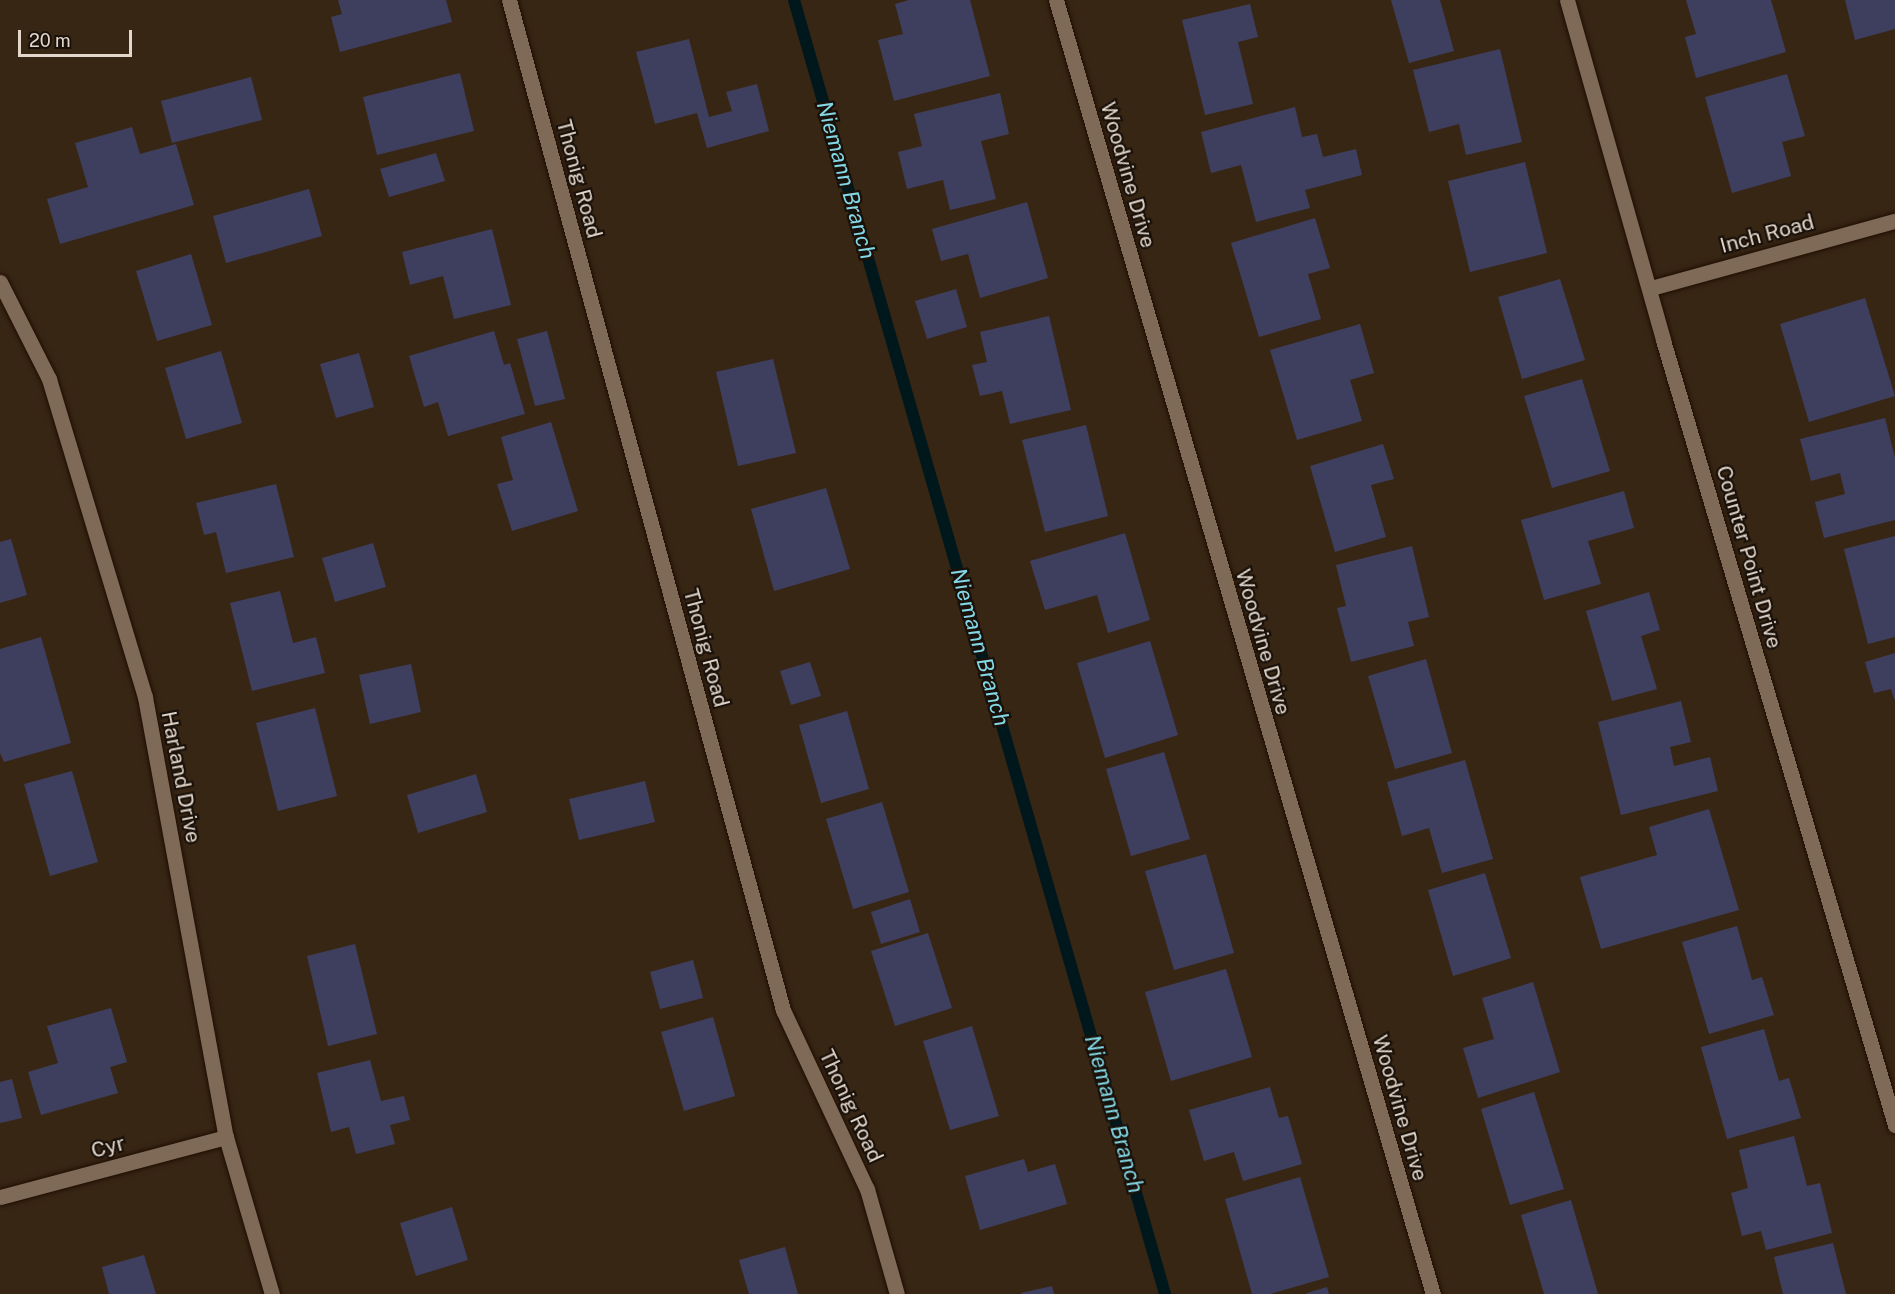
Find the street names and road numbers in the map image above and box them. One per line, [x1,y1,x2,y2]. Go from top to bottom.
street label: Woodvine Drive [1095,99,1161,251]
street label: Thonig Road [551,117,607,241]
street label: Inch Road [1717,209,1817,259]
street label: Counter Point Drive [1711,463,1787,651]
street label: Woodvine Drive [1230,566,1296,718]
street label: Thonig Road [678,586,734,710]
street label: Harland Drive [156,709,206,845]
street label: Woodvine Drive [1367,1032,1433,1184]
street label: Thonig Road [814,1046,888,1166]
street label: Cyr [88,1130,128,1164]

